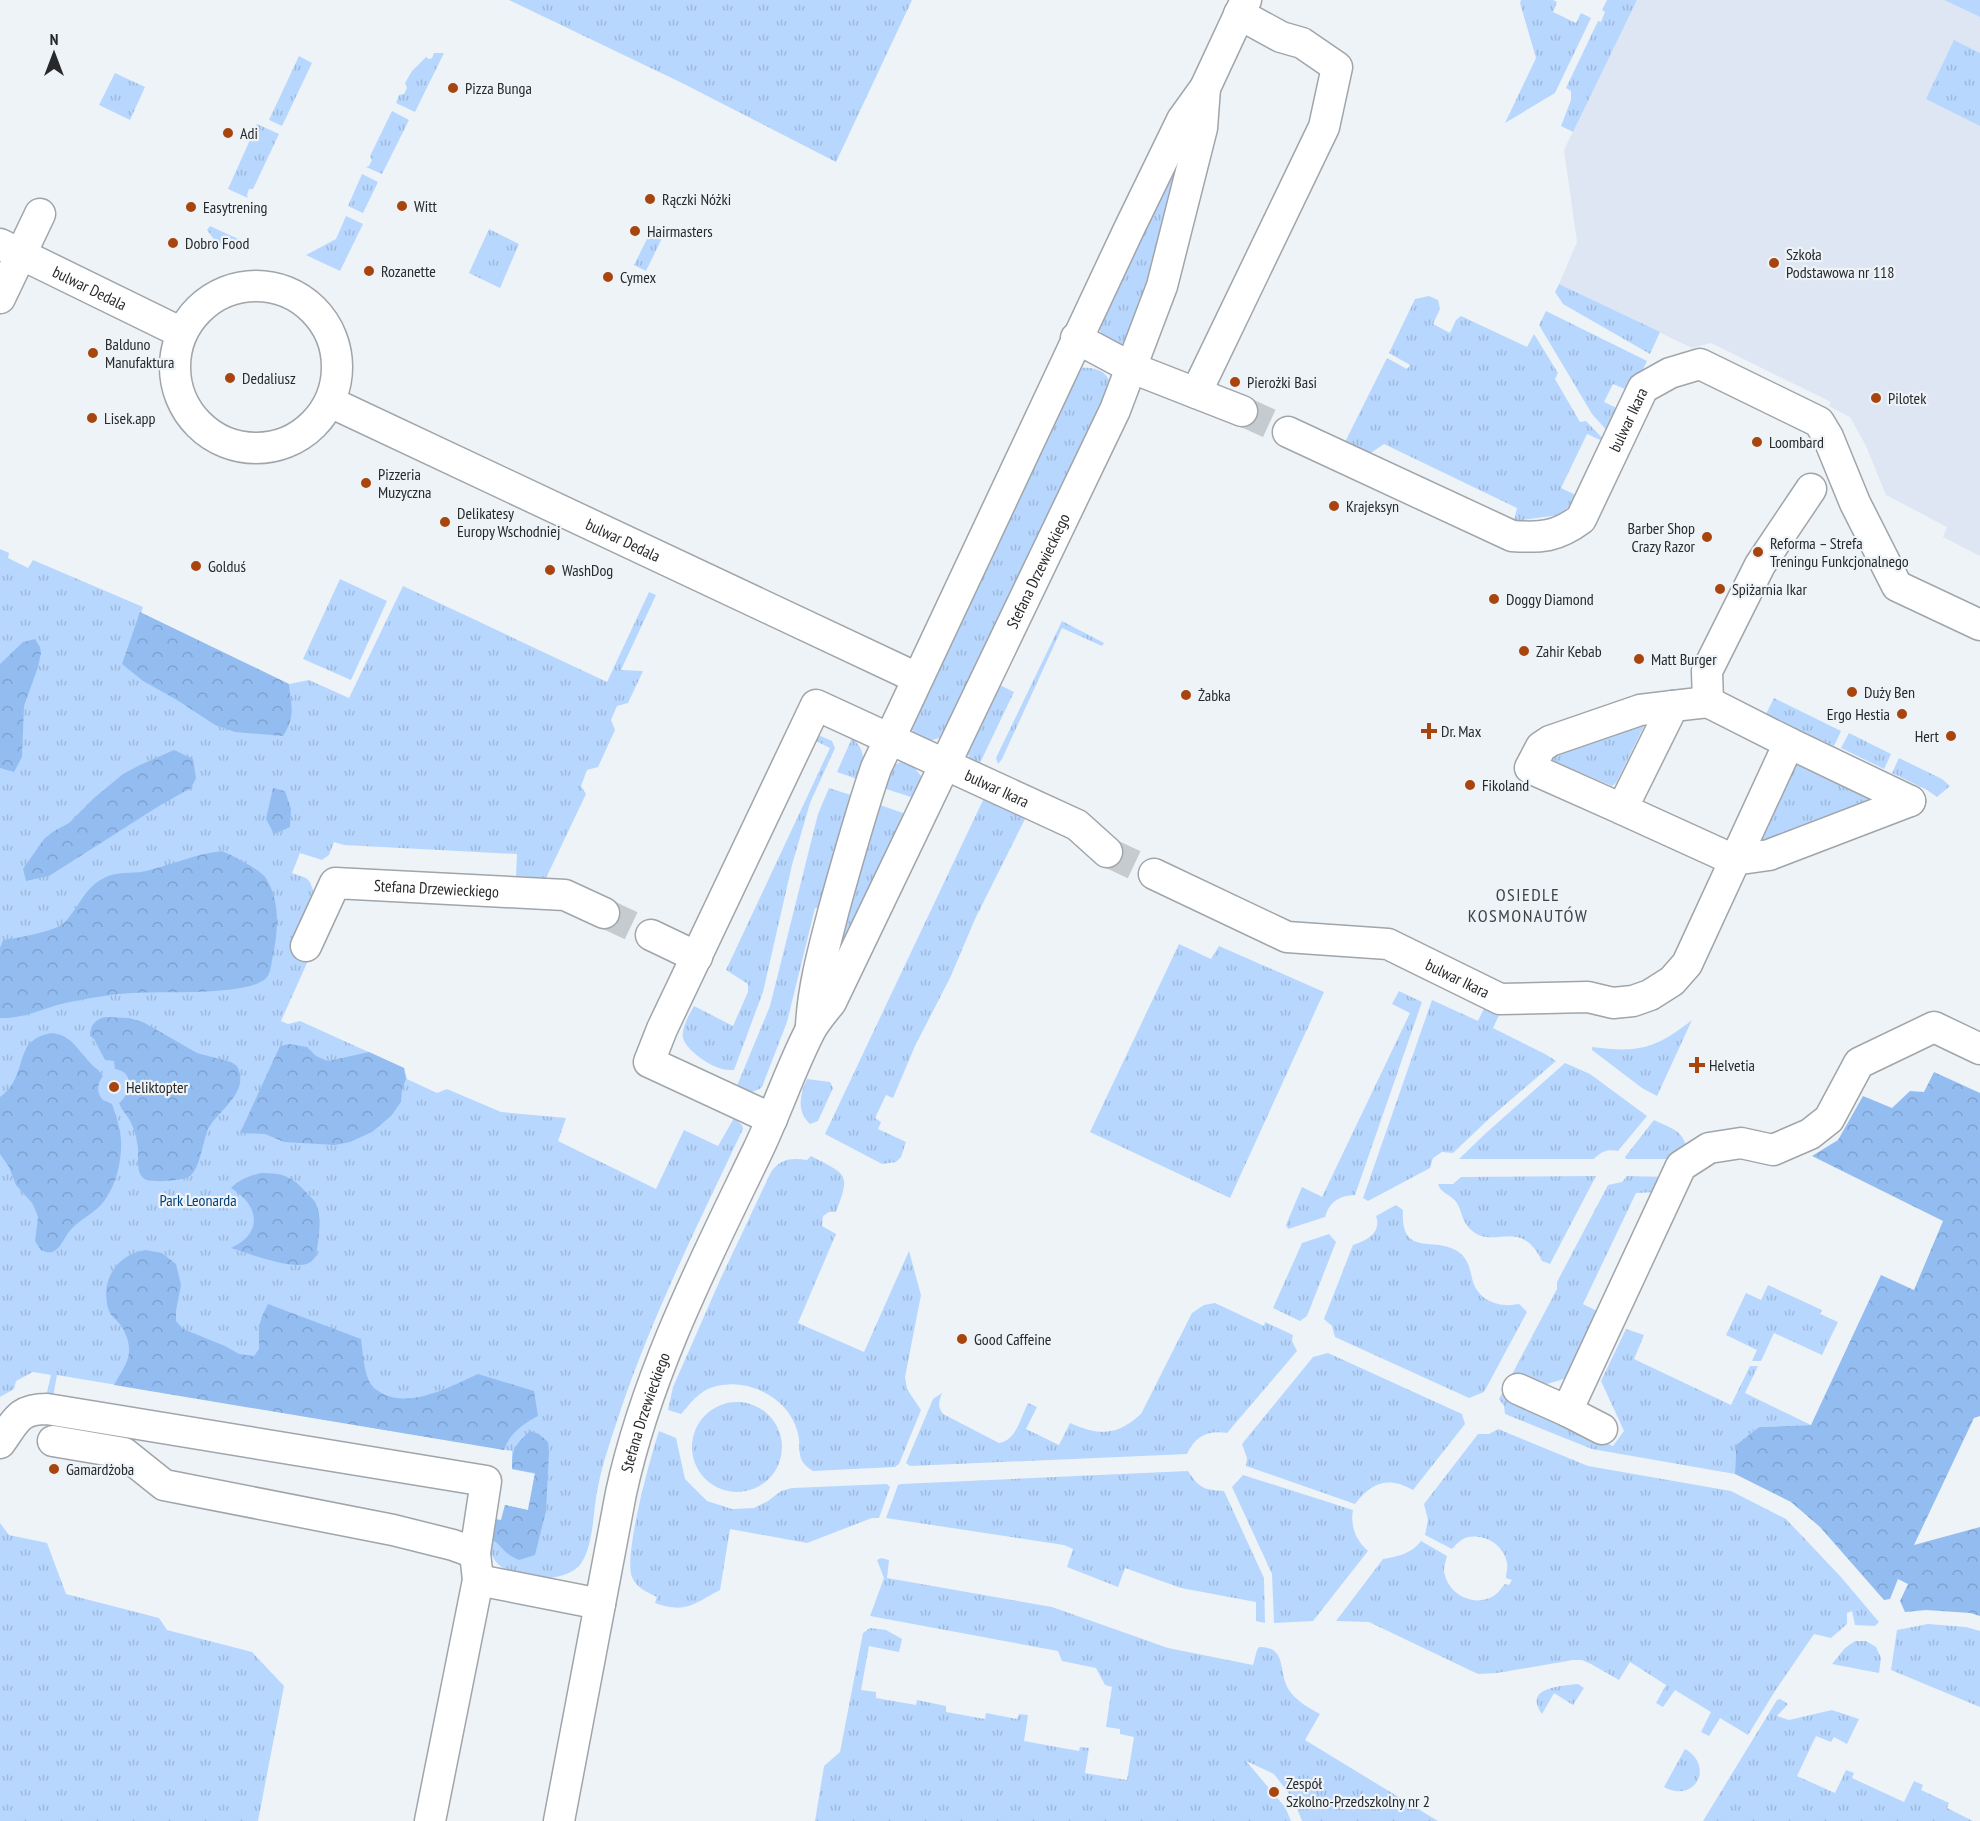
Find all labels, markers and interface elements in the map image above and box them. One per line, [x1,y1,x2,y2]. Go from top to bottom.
north arrow [24,24,84,84]
text: N [50,29,58,49]
place label: Pizza Bunga [465,78,532,98]
marker: Pizza Bunga [446,81,460,95]
place label: Adi [240,123,258,143]
marker: Adi [221,126,235,140]
place label: Rączki Nóżki [662,189,731,209]
marker: Rączki Nóżki [643,192,657,206]
place label: Witt [414,196,438,216]
place label: Easytrening [203,197,268,217]
marker: Witt [395,199,409,213]
marker: Easytrening [184,200,198,214]
place label: Hairmasters [647,221,713,241]
marker: Hairmasters [628,224,642,238]
place label: Dobro Food [185,233,249,253]
marker: Dobro Food [166,236,180,250]
place label: Szkoła Podstawowa nr 118 [1786,244,1895,282]
marker: Szkoła Podstawowa nr 118 [1767,256,1781,270]
street label: bulwar Dedala [50,261,130,314]
place label: Rozanette [381,261,436,281]
marker: Rozanette [362,264,376,278]
place label: Cymex [620,267,657,287]
marker: Cymex [601,270,615,284]
place label: Balduno Manufaktura [105,334,174,372]
marker: Balduno Manufaktura [86,346,100,360]
place label: Dedaliusz [242,368,296,388]
marker: Dedaliusz [223,371,237,385]
place label: Pierożki Basi [1247,372,1317,392]
marker: Pierożki Basi [1228,375,1242,389]
street label: bulwar Ikara [1604,384,1652,455]
place label: Pilotek [1888,388,1927,408]
marker: Pilotek [1869,391,1883,405]
place label: Lisek.app [104,408,156,428]
marker: Lisek.app [85,411,99,425]
place label: Loombard [1769,432,1824,452]
marker: Loombard [1750,435,1764,449]
place label: Pizzeria Muzyczna [378,464,432,502]
marker: Pizzeria Muzyczna [359,476,373,490]
place label: Krajeksyn [1346,496,1399,516]
marker: Krajeksyn [1327,499,1341,513]
place label: Delikatesy Europy Wschodniej [457,503,560,541]
street label: Stefana Drzewieckiego [1002,510,1074,632]
street label: bulwar Dedala [583,514,664,566]
marker: Delikatesy Europy Wschodniej [438,515,452,529]
place label: Barber Shop Crazy Razor [1628,518,1696,556]
marker: Barber Shop Crazy Razor [1700,530,1714,544]
place label: Reforma – Strefa Treningu Funkcjonalnego [1770,533,1909,571]
marker: Reforma – Strefa Treningu Funkcjonalnego [1751,545,1765,559]
place label: Golduś [208,556,246,576]
marker: Golduś [189,559,203,573]
place label: WashDog [562,560,613,580]
marker: WashDog [543,563,557,577]
place label: Spiżarnia Ikar [1732,579,1807,599]
marker: Spiżarnia Ikar [1713,582,1727,596]
place label: Doggy Diamond [1506,589,1594,609]
marker: Doggy Diamond [1487,592,1501,606]
place label: Zahir Kebab [1536,641,1602,661]
marker: Zahir Kebab [1517,644,1531,658]
place label: Matt Burger [1651,649,1717,669]
marker: Matt Burger [1632,652,1646,666]
place label: Duży Ben [1864,682,1915,702]
place label: Żabka [1198,685,1231,705]
marker: Duży Ben [1845,685,1859,699]
marker: Żabka [1179,688,1193,702]
place label: Ergo Hestia [1827,704,1890,724]
marker: Ergo Hestia [1895,707,1909,721]
place label: Dr. Max [1441,721,1482,741]
marker: Dr. Max [1422,724,1436,738]
place label: Hert [1915,726,1940,746]
marker: Hert [1944,729,1958,743]
street label: bulwar Ikara [962,765,1032,812]
place label: Fikoland [1482,775,1529,795]
marker: Fikoland [1463,778,1477,792]
street label: Stefana Drzewieckiego [374,875,500,902]
district label: OSIEDLE KOSMONAUTÓW [1468,883,1588,927]
street label: bulwar Ikara [1423,954,1493,1002]
place label: Helvetia [1709,1055,1755,1075]
marker: Helvetia [1690,1058,1704,1072]
place label: Heliktopter [126,1077,189,1097]
marker: Heliktopter [107,1080,121,1094]
park label: Park Leonarda [159,1190,237,1210]
place label: Good Caffeine [974,1329,1051,1349]
marker: Good Caffeine [955,1332,969,1346]
street label: Stefana Drzewieckiego [616,1349,674,1474]
place label: Gamardżoba [66,1459,134,1479]
marker: Gamardżoba [47,1462,61,1476]
place label: Zespół Szkolno-Przedszkolny nr 2 [1286,1773,1430,1811]
marker: Zespół Szkolno-Przedszkolny nr 2 [1267,1785,1281,1799]

